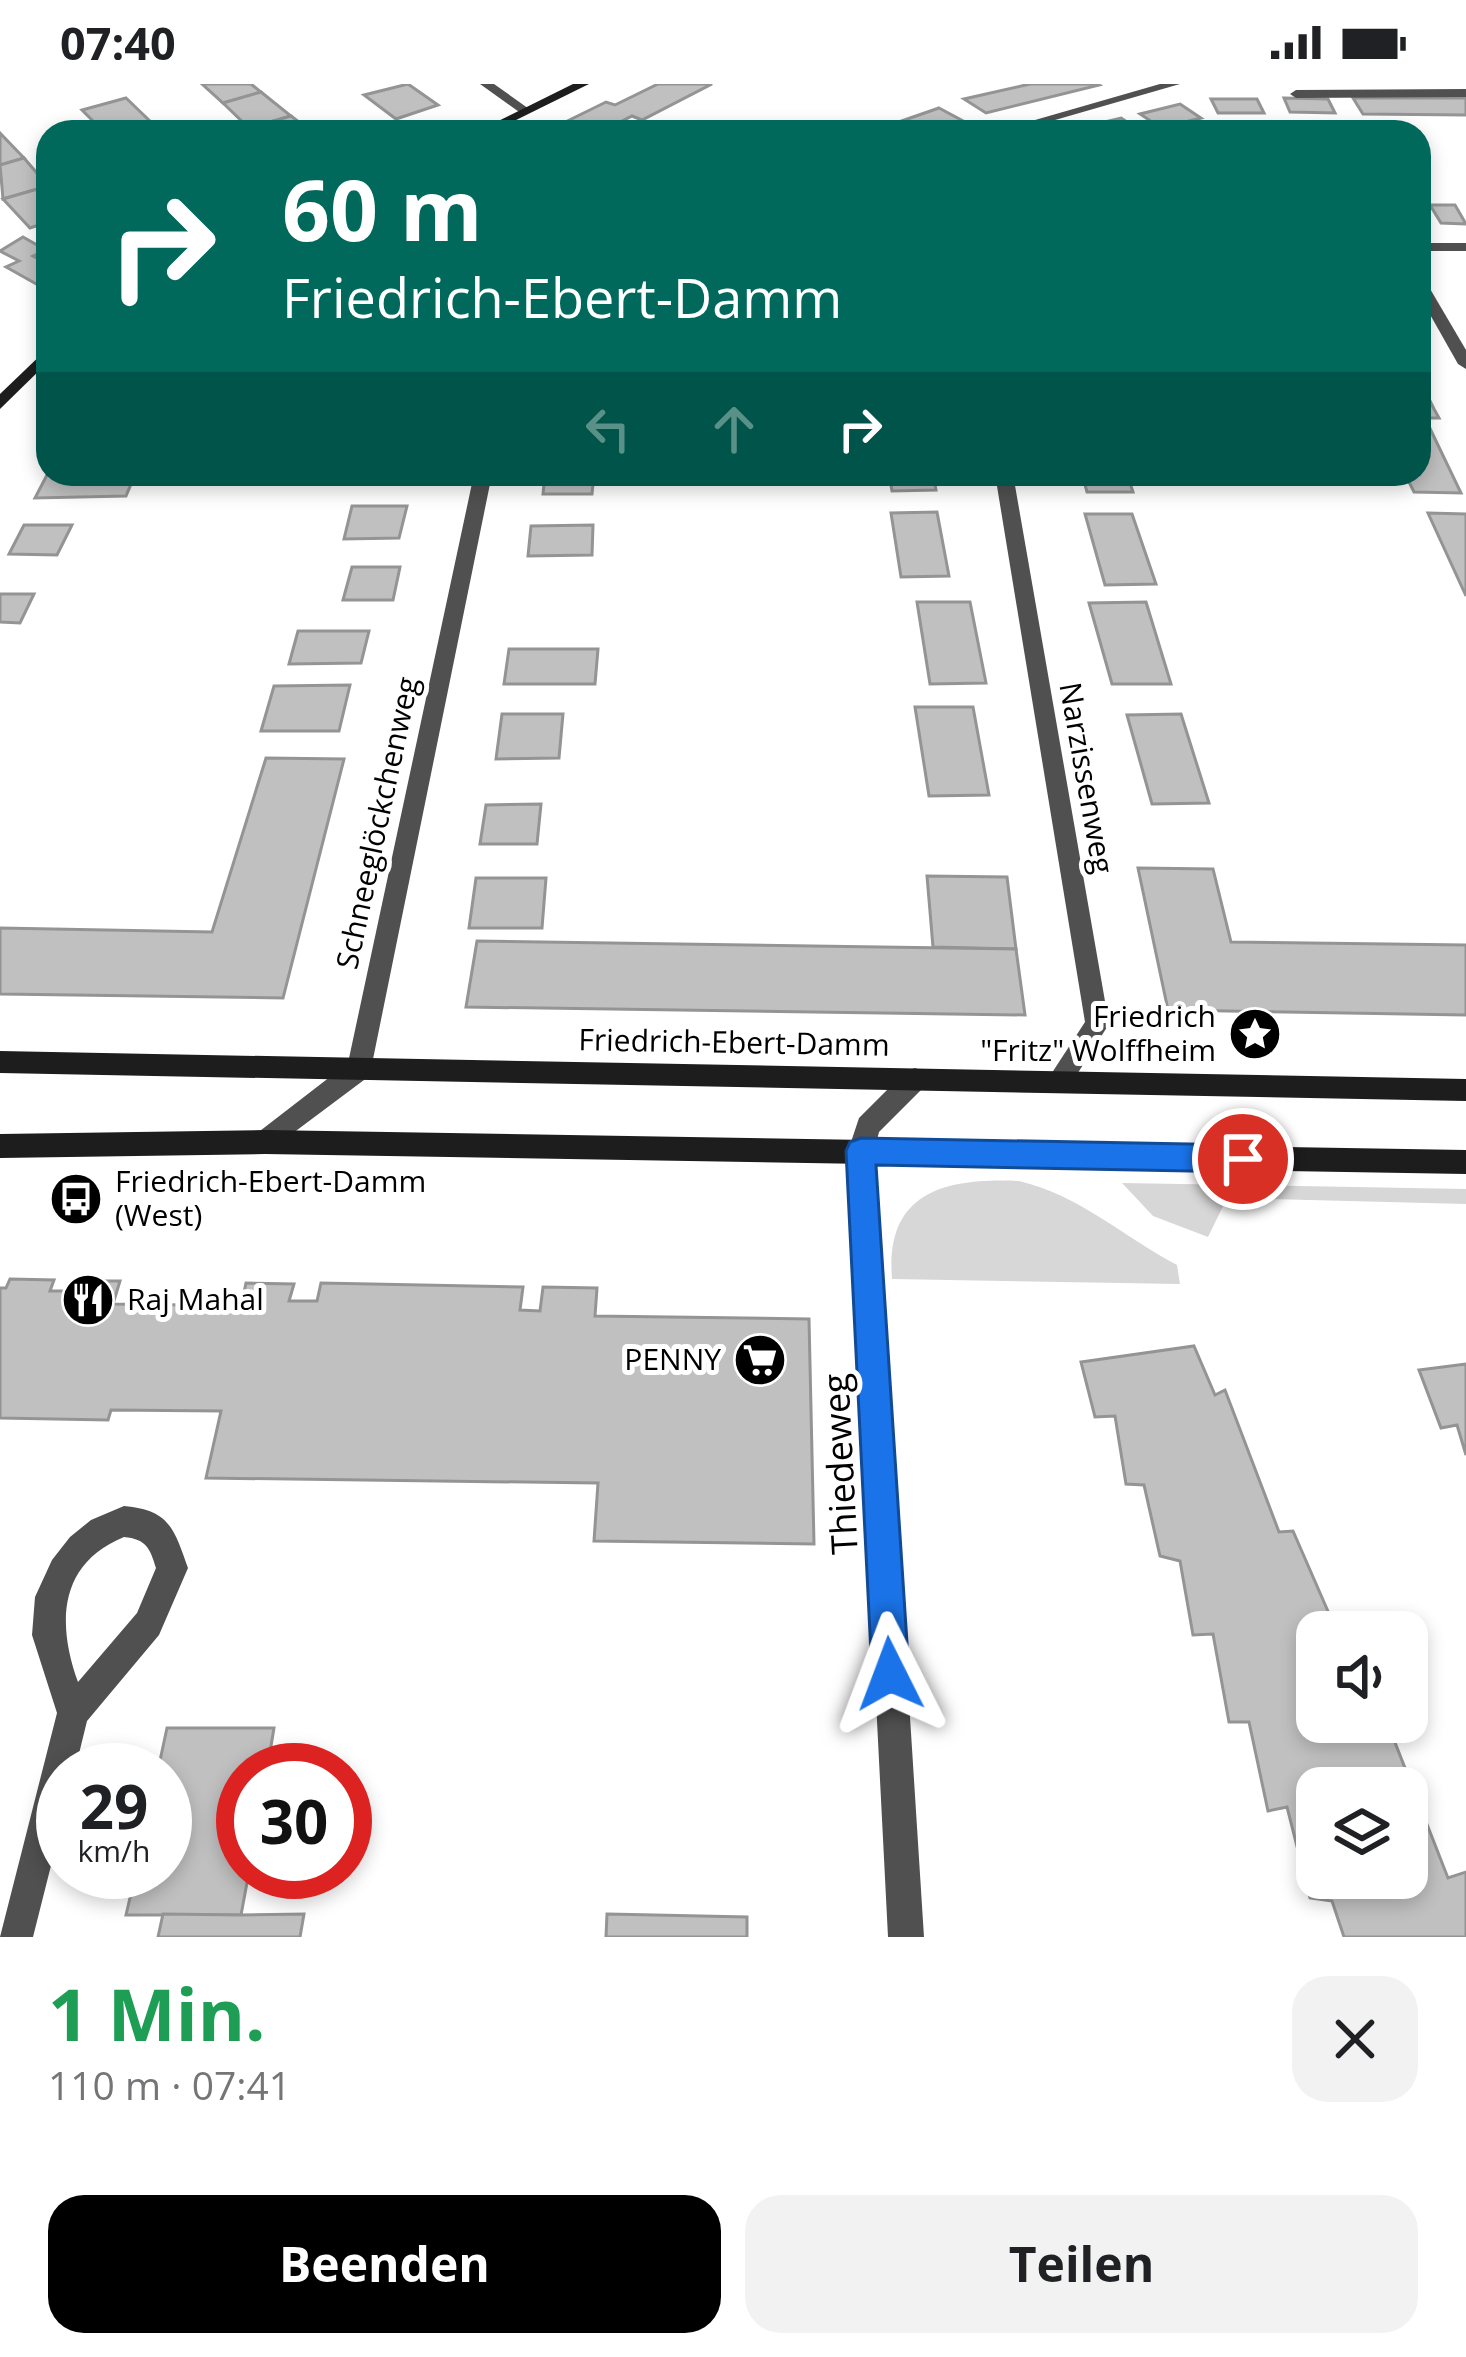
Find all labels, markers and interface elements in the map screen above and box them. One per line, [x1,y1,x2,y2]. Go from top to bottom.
text: 07:40 [60,12,176,73]
text: 60 m [282,151,482,266]
icon: right [84,168,240,324]
text: Friedrich-Ebert-Damm [282,260,842,334]
icon: left [575,396,641,462]
icon: ahead [701,396,767,462]
icon: right [827,396,893,462]
street label: Schneeglöckchenweg [326,673,428,973]
street label: Narzissenweg [1050,679,1124,877]
place label: Friedrich "Fritz" Wolffheim [980,995,1216,1070]
place icon: Friedrich "Fritz" Wolffheim [1227,1006,1283,1062]
street label: Friedrich-Ebert-Damm [578,1018,890,1065]
pin [1192,1108,1294,1210]
icon: arrive [1210,1126,1276,1192]
place label: Friedrich-Ebert-Damm (West) [115,1160,426,1235]
bus stop icon: Friedrich-Ebert-Damm (West) [48,1171,104,1227]
restaurant icon: Raj Mahal [60,1272,116,1328]
place label: Raj Mahal [127,1278,264,1319]
supermarket icon: PENNY [732,1332,788,1388]
place label: PENNY [624,1338,721,1379]
street label: Thiedeweg [810,1372,869,1556]
position arrow [827,1611,953,1737]
map controls [1296,1611,1428,1899]
button: sound [1296,1611,1428,1743]
speed limit sign: 30 [216,1743,372,1899]
text: 29 [80,1765,148,1847]
button: layers [1296,1767,1428,1899]
text: km/h [78,1830,150,1871]
text: 1 Min. [48,1964,266,2062]
button: close [1292,1976,1418,2102]
text: 110 m · 07:41 [48,2058,291,2111]
button: Beenden [48,2195,721,2333]
button: Teilen [745,2195,1418,2333]

